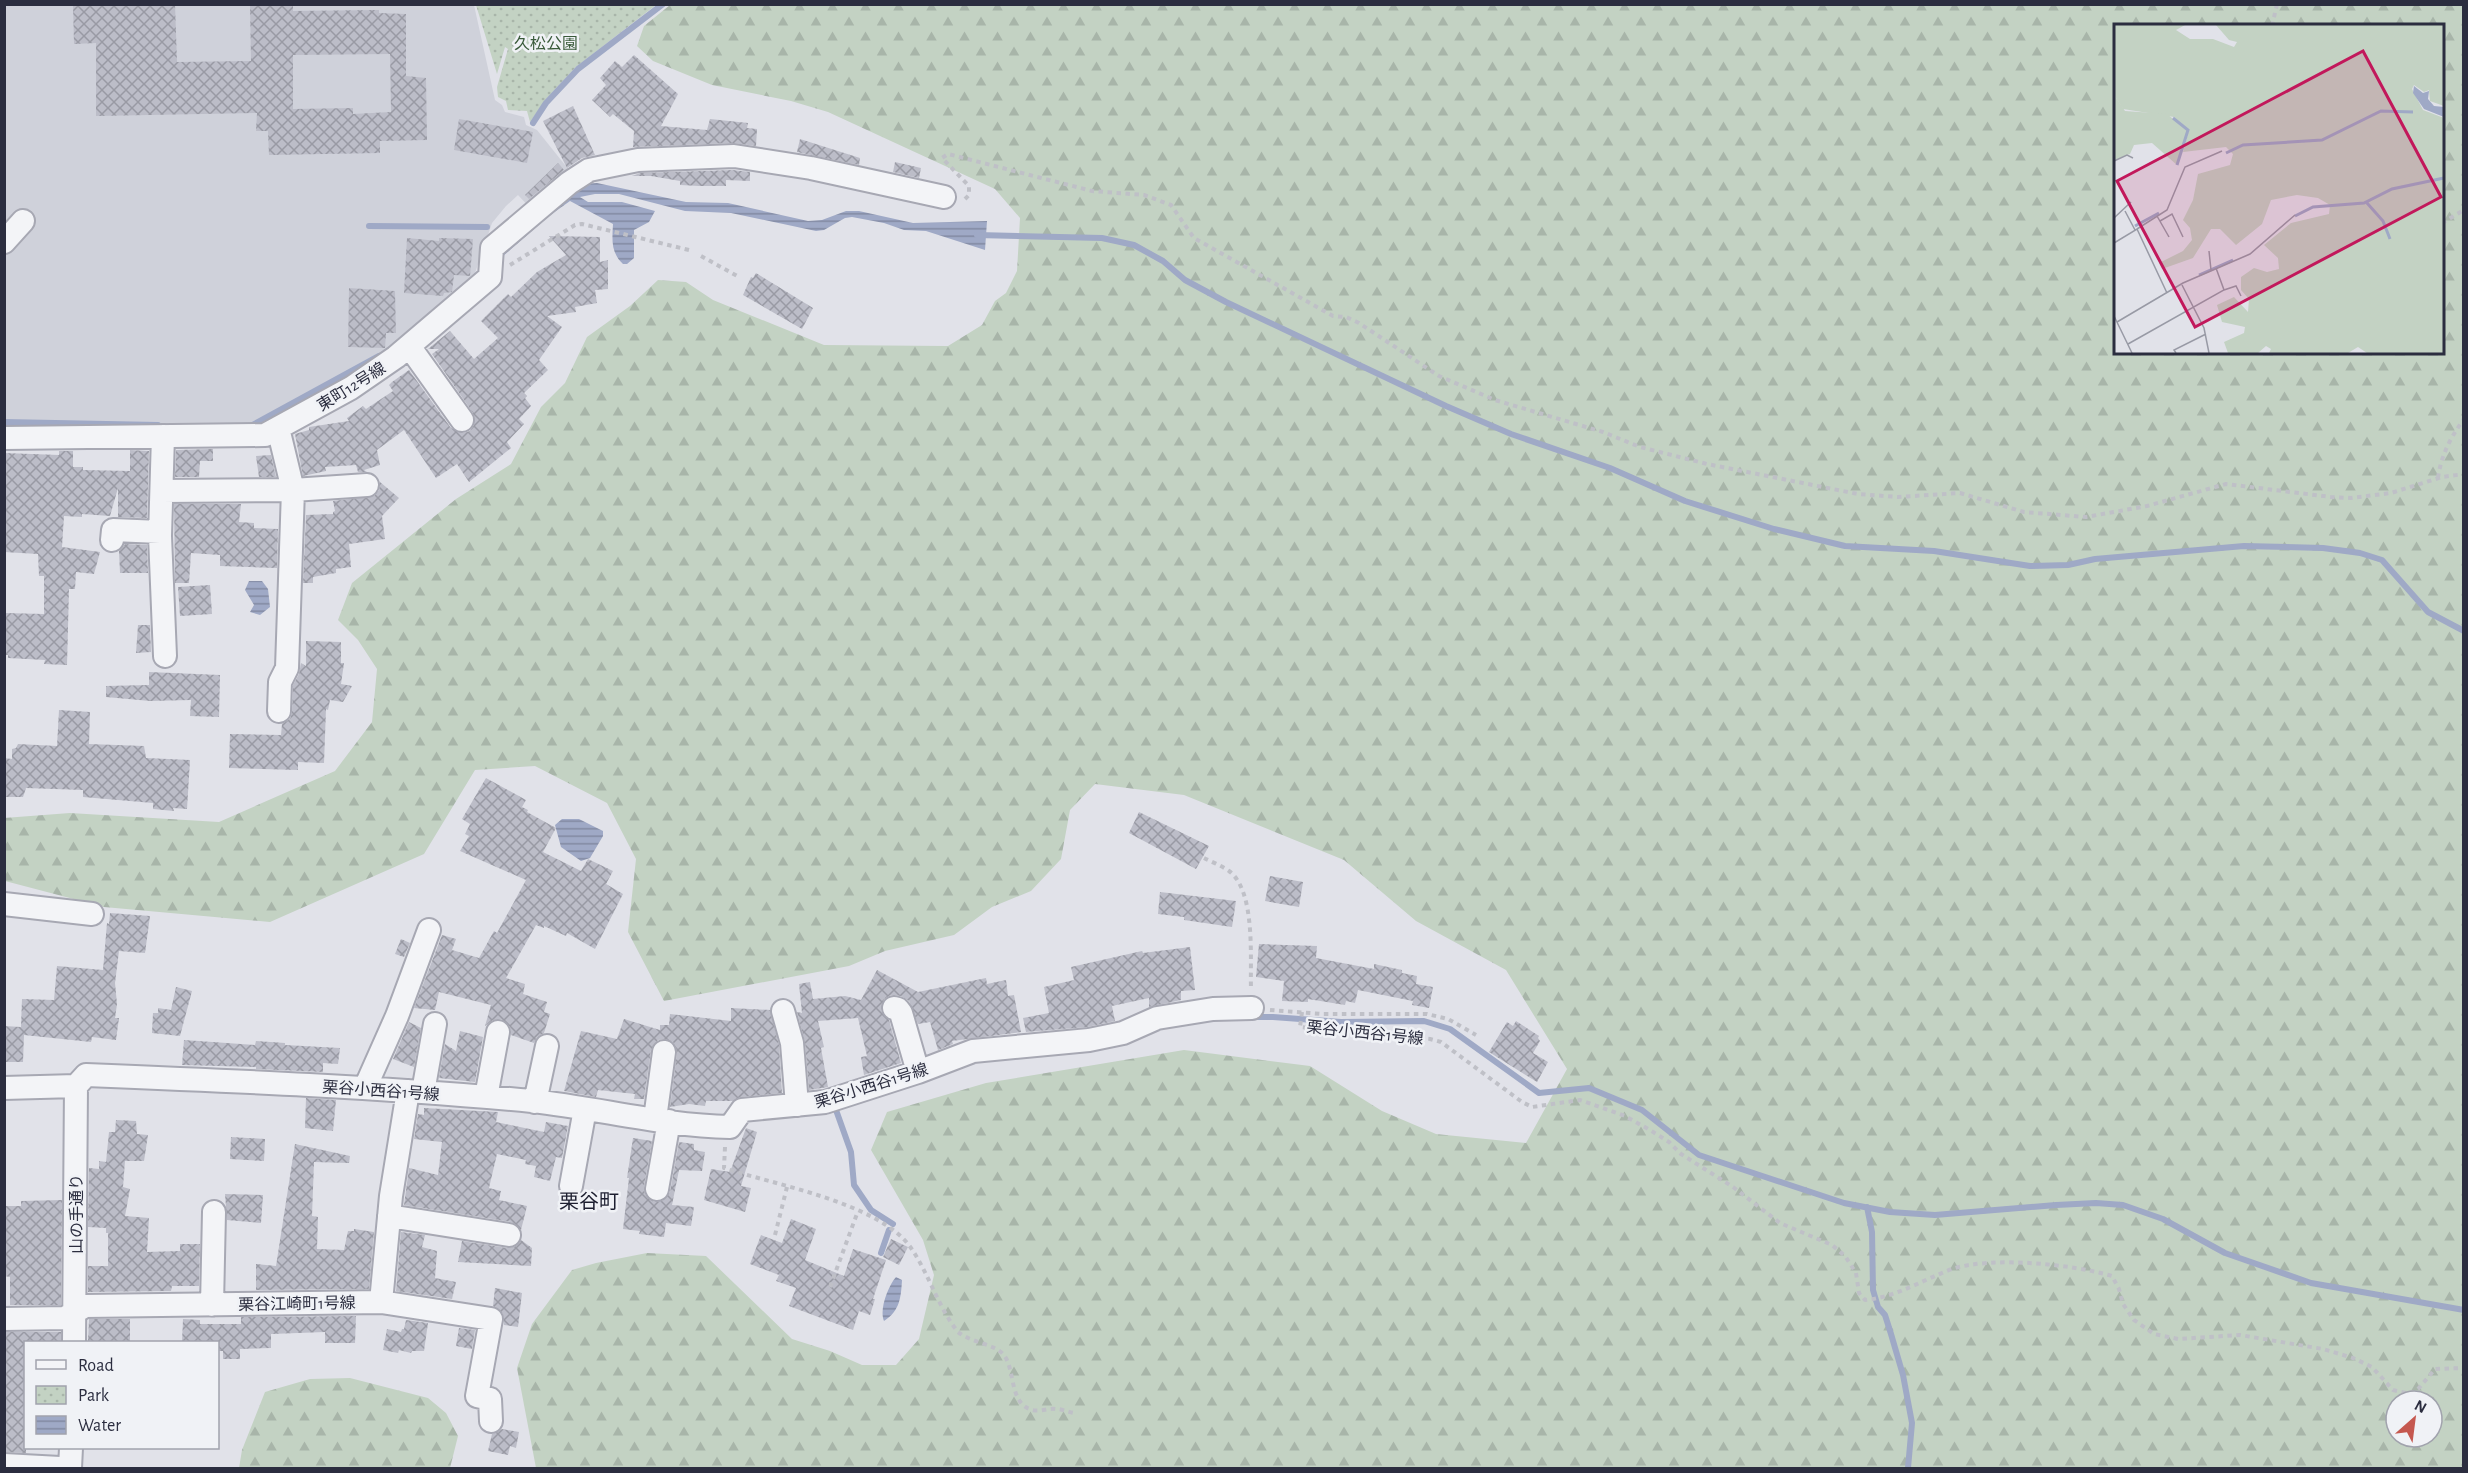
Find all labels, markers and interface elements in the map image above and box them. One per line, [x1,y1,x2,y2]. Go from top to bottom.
inset map [2114,24,2444,354]
park label: 久松公園 [514,35,578,52]
street label: 東町12号線 [314,359,388,414]
street label: 栗谷小西谷1号線 [1306,1018,1424,1047]
street label: 栗谷小西谷1号線 [812,1060,930,1111]
street label: 栗谷小西谷1号線 [322,1078,440,1103]
street label: 山の手通り [68,1174,85,1254]
district label: 栗谷町 [559,1191,619,1212]
street label: 栗谷江崎町1号線 [238,1294,356,1313]
legend [24,1341,219,1449]
text: Road [78,1357,114,1375]
text: Park [78,1387,110,1405]
north arrow [2384,1389,2444,1449]
text: N [2412,1397,2429,1416]
text: Water [78,1417,121,1435]

